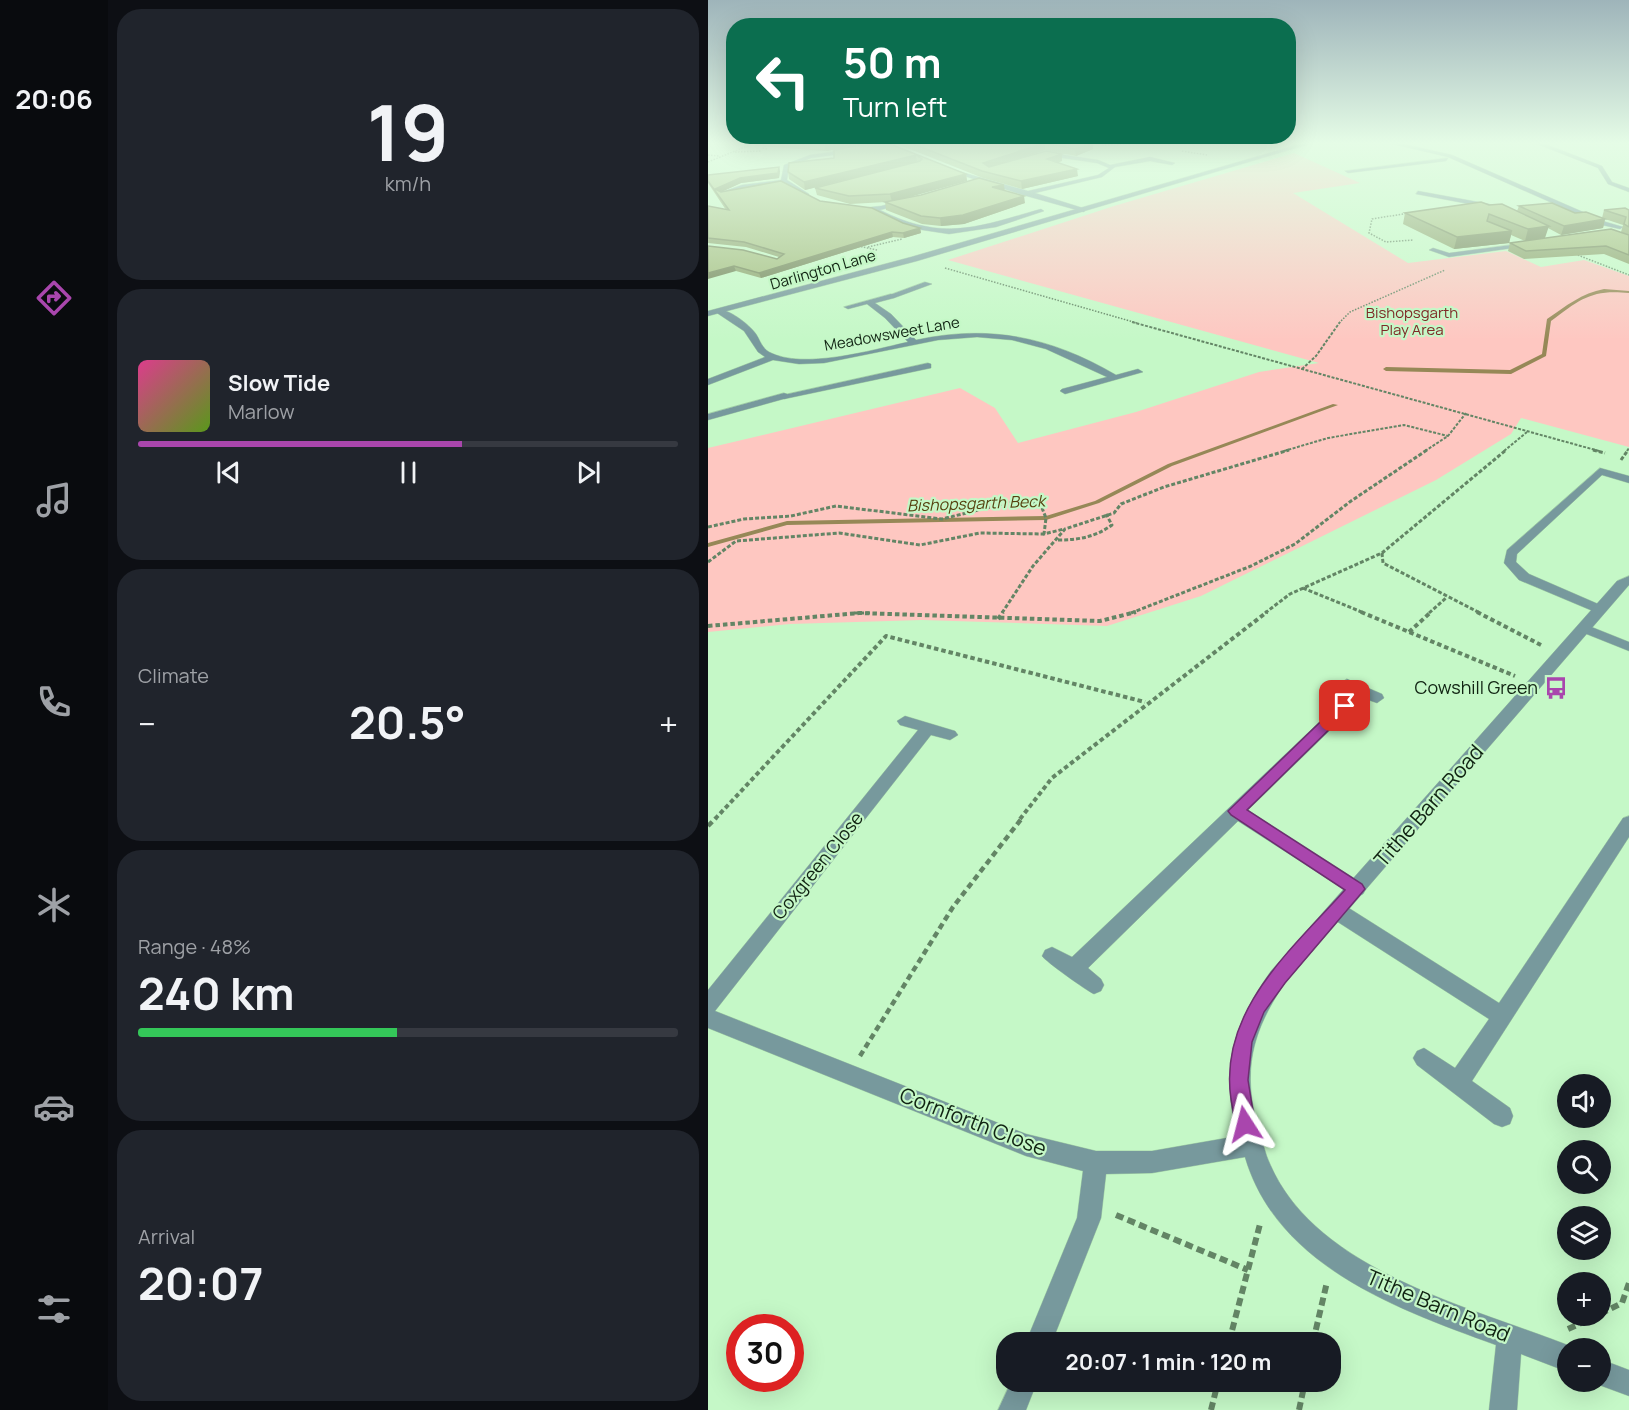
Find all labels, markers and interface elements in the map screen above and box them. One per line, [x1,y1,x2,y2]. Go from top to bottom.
text: 50 m [843,33,941,91]
icon: left [744,42,822,120]
text: 19 [367,78,449,184]
text: 20:06 [15,80,93,117]
text: Turn left [843,88,947,125]
text: km/h [385,170,431,197]
street label: Darlington Lane [768,244,878,295]
icon: directions [33,277,75,319]
park label: Bishopsgarth Play Area [1366,302,1458,340]
street label: Meadowsweet Lane [823,311,962,356]
text: Slow Tide [228,368,330,398]
text: Marlow [228,398,295,425]
icon: previous [212,456,245,489]
icon: pause [392,456,425,489]
icon: next [572,456,605,489]
icon: music [33,479,75,521]
water label: Bishopsgarth Beck [907,490,1047,516]
text: Climate [138,662,209,689]
place label: Cowshill Green [1415,675,1538,699]
bus stop icon: Cowshill Green [1543,675,1569,701]
pin [1319,680,1370,731]
icon: phone [33,681,75,723]
icon: arrive [1328,689,1361,722]
text: 20.5° [349,691,466,753]
text: − [138,701,156,746]
text: + [659,701,678,746]
street label: Tithe Barn Road [1367,738,1489,872]
street label: Coxgreen Close [766,806,868,924]
icon: climate [33,884,75,926]
text: Range · 48% [138,933,251,960]
text: 240 km [138,962,295,1024]
map controls [1557,1074,1611,1392]
button: sound [1557,1074,1611,1128]
street label: Cornforth Close [896,1080,1051,1162]
icon: car [33,1086,75,1128]
position arrow [1213,1092,1277,1156]
button: search [1557,1140,1611,1194]
button: layers [1557,1206,1611,1260]
text: Arrival [138,1223,195,1250]
text: 20:07 [138,1252,263,1314]
street label: Tithe Barn Road [1362,1262,1514,1348]
button: + [1557,1272,1611,1326]
icon: filters [33,1288,75,1330]
speed limit sign: 30 [726,1314,804,1392]
button: − [1557,1338,1611,1392]
text: 20:07 · 1 min · 120 m [1066,1347,1271,1377]

